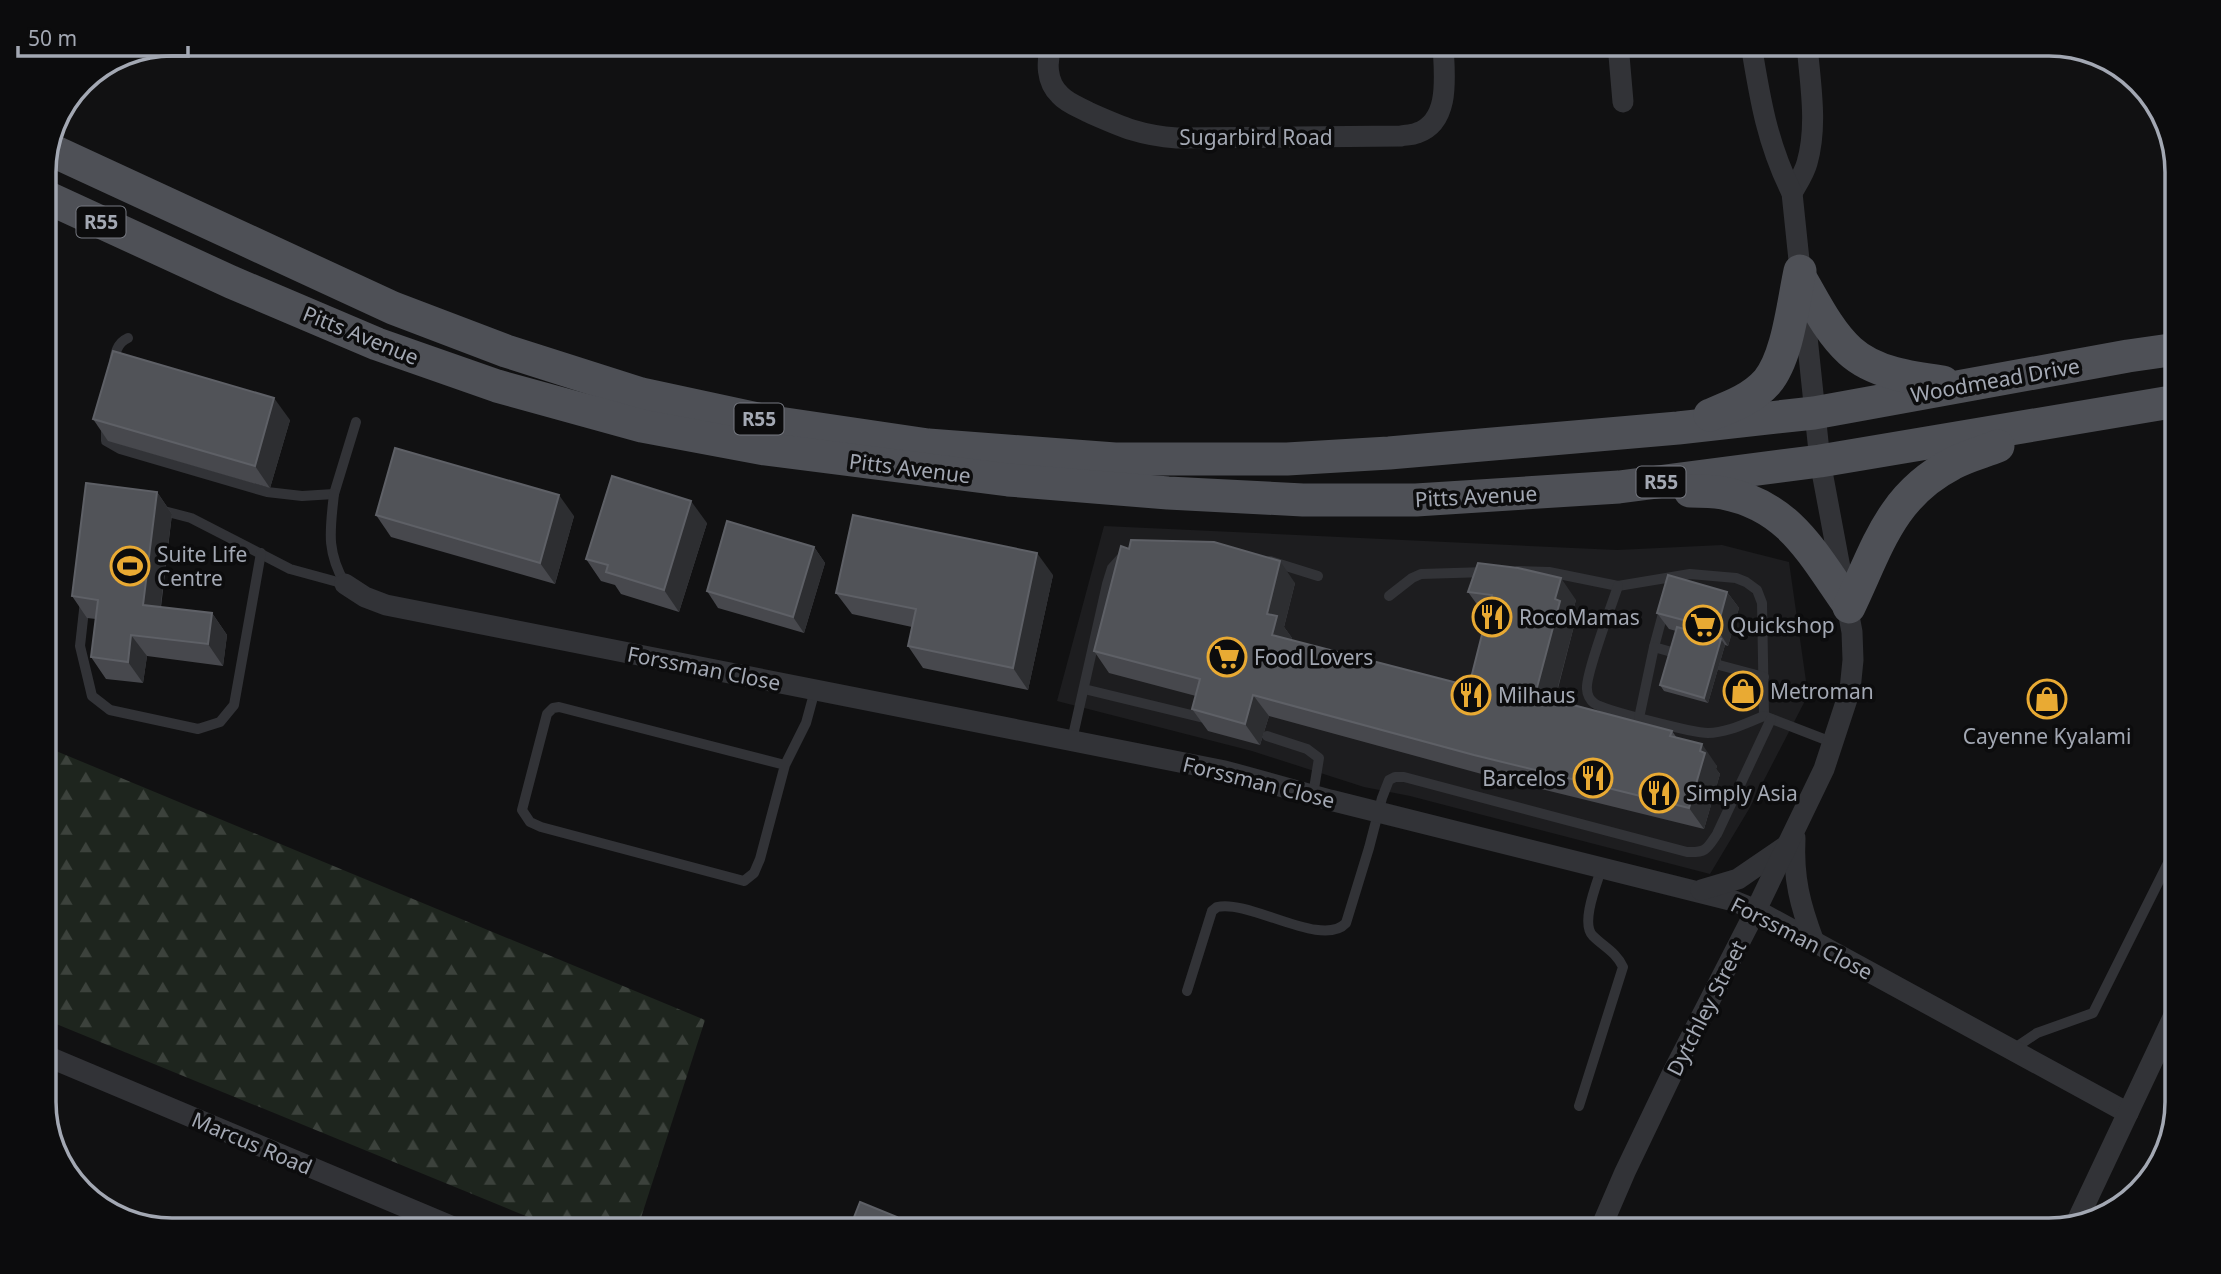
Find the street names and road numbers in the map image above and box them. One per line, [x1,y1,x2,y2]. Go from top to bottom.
street label: Sugarbird Road [1179,123,1333,151]
road number: R55 [76,206,126,238]
street label: Pitts Avenue [299,299,423,371]
street label: Woodmead Drive [1908,351,2082,409]
road number: R55 [734,404,784,434]
street label: Pitts Avenue [847,447,973,489]
road number: R55 [1636,467,1686,498]
street label: Pitts Avenue [1414,479,1538,513]
street label: Forssman Close [625,639,783,697]
street label: Forssman Close [1180,750,1338,814]
street label: Forssman Close [1726,890,1878,986]
street label: Dytchley Street [1660,935,1752,1080]
street label: Marcus Road [188,1105,316,1181]

